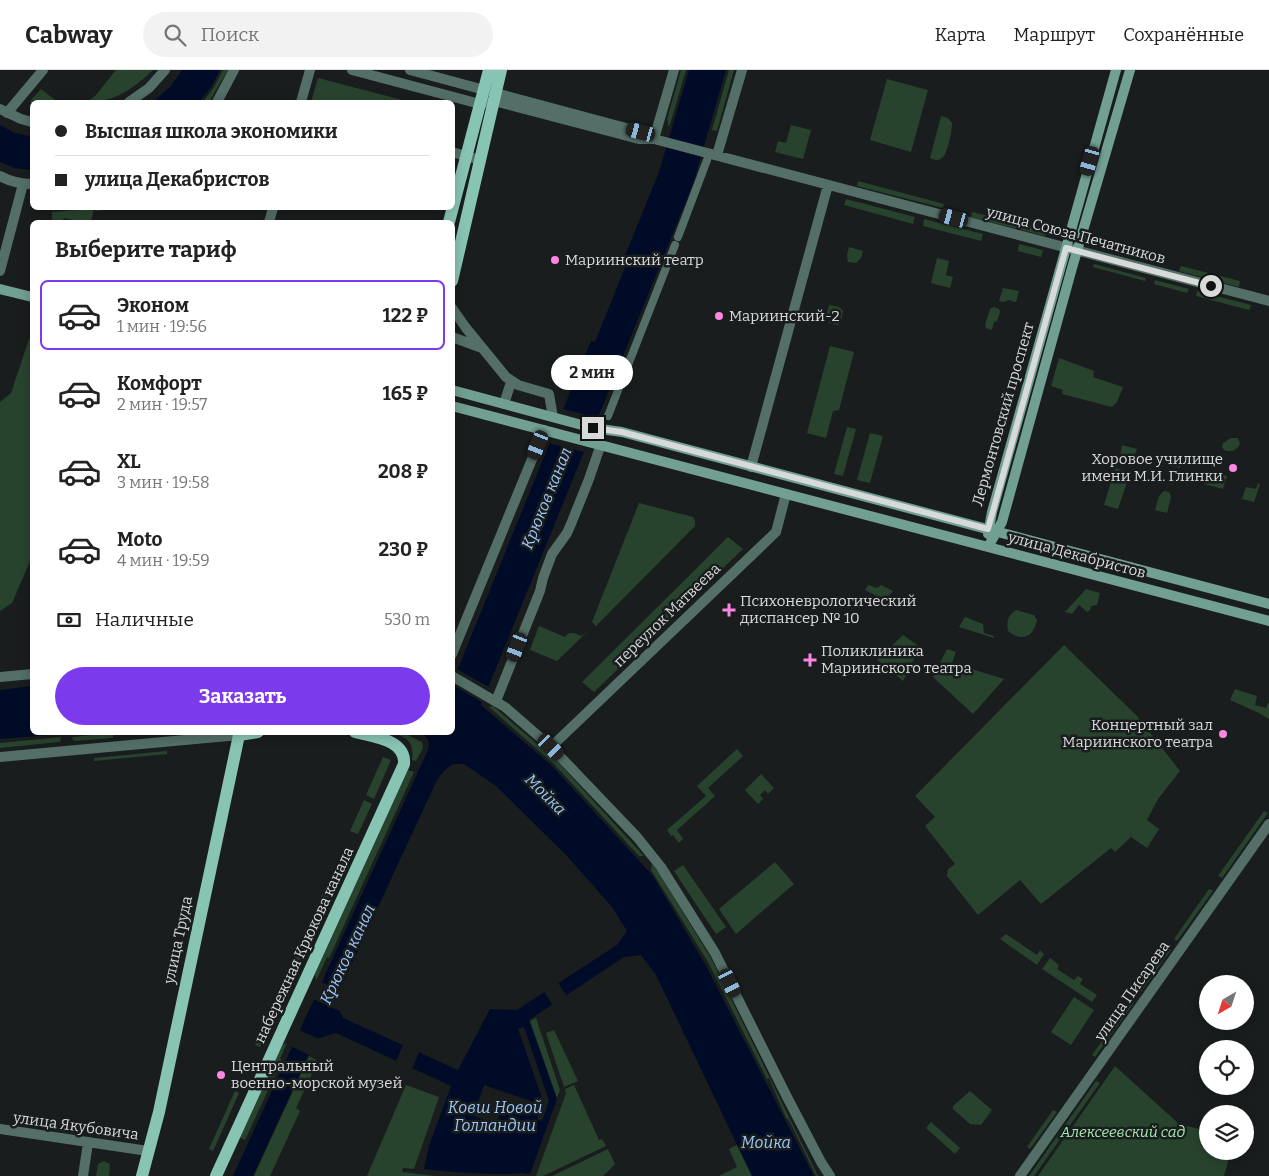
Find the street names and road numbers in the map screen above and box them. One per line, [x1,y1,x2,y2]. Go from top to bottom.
street label: улица Союза Печатников [984,202,1167,268]
street label: Лермонтовский проспект [968,320,1038,508]
street label: улица Декабристов [1005,528,1148,582]
street label: переулок Матвеева [610,559,724,671]
street label: набережная Крюкова канала [251,844,357,1046]
street label: улица Труда [160,894,196,987]
street label: улица Писарева [1090,937,1173,1045]
street label: улица Якубовича [11,1108,140,1144]

